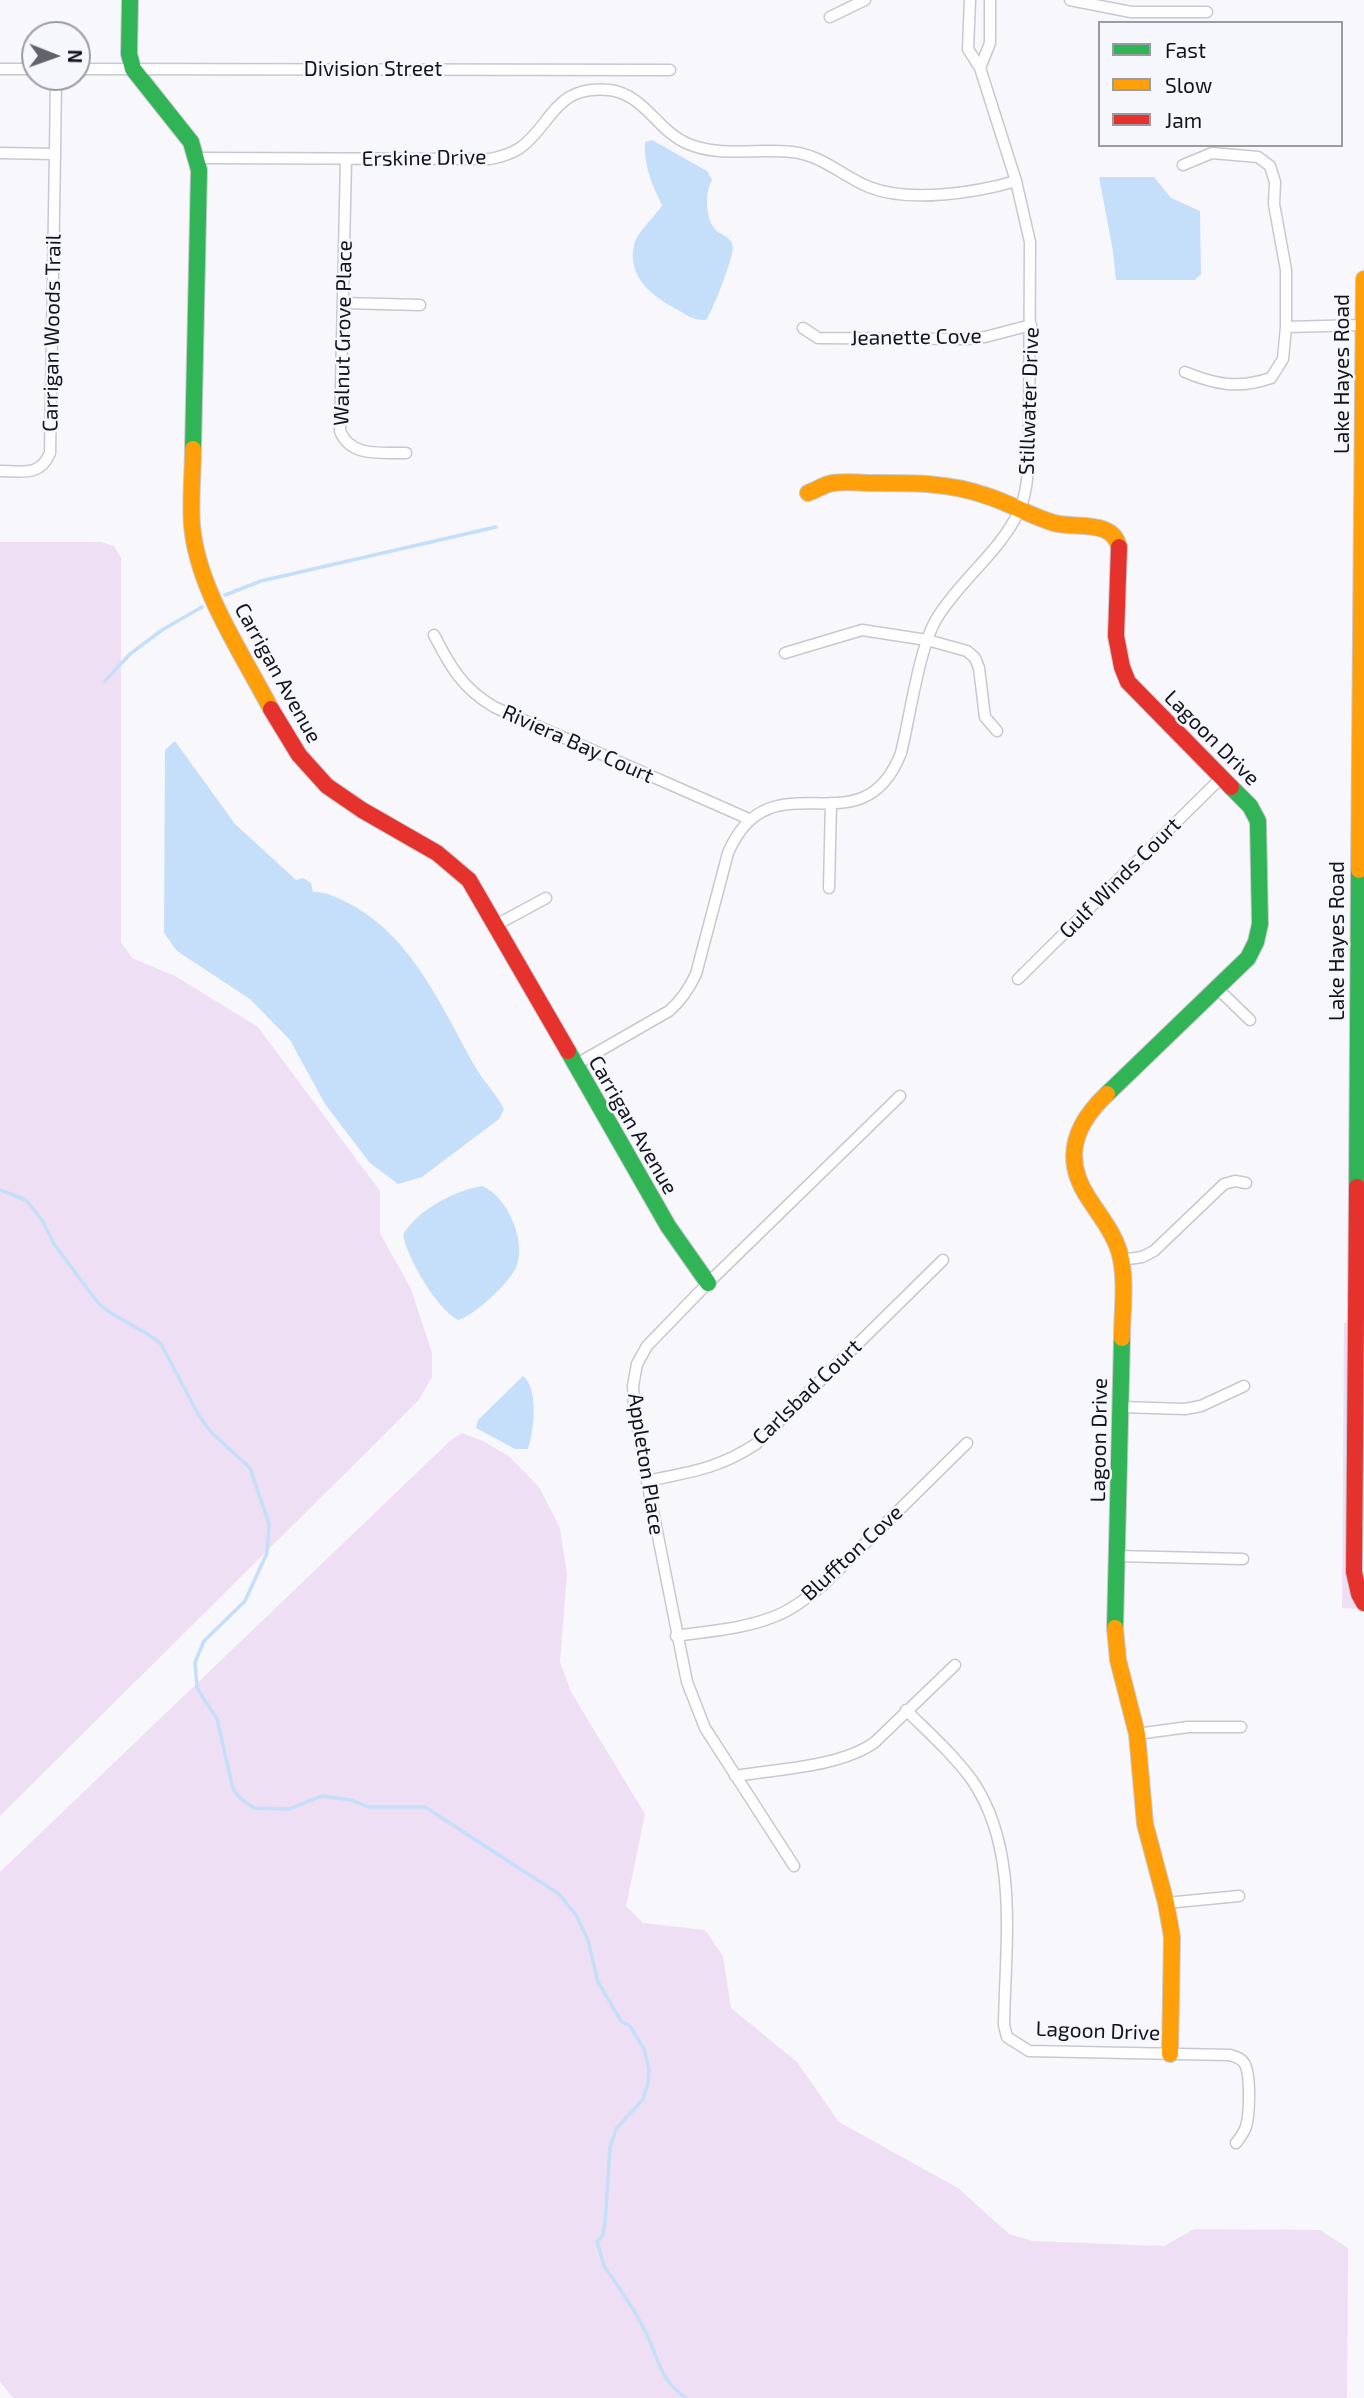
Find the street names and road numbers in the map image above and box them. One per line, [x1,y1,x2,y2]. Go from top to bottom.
street label: Division Street [304,56,442,82]
street label: Erskine Drive [361,144,487,172]
street label: Carrigan Woods Trail [38,234,66,432]
street label: Walnut Grove Place [329,240,357,426]
street label: Lake Hayes Road [1329,294,1355,454]
street label: Jeanette Cove [850,323,982,351]
street label: Stillwater Drive [1014,327,1044,475]
street label: Carrigan Avenue [229,599,327,747]
street label: Lagoon Drive [1159,685,1265,791]
street label: Riviera Bay Court [498,699,658,789]
street label: Gulf Winds Court [1054,812,1186,944]
street label: Lake Hayes Road [1324,861,1350,1021]
street label: Carrigan Avenue [583,1051,683,1199]
street label: Carlsbad Court [747,1334,867,1450]
street label: Lagoon Drive [1085,1378,1113,1502]
street label: Appleton Place [622,1391,670,1537]
street label: Bluffton Cove [796,1500,908,1606]
street label: Lagoon Drive [1035,2016,1161,2046]

